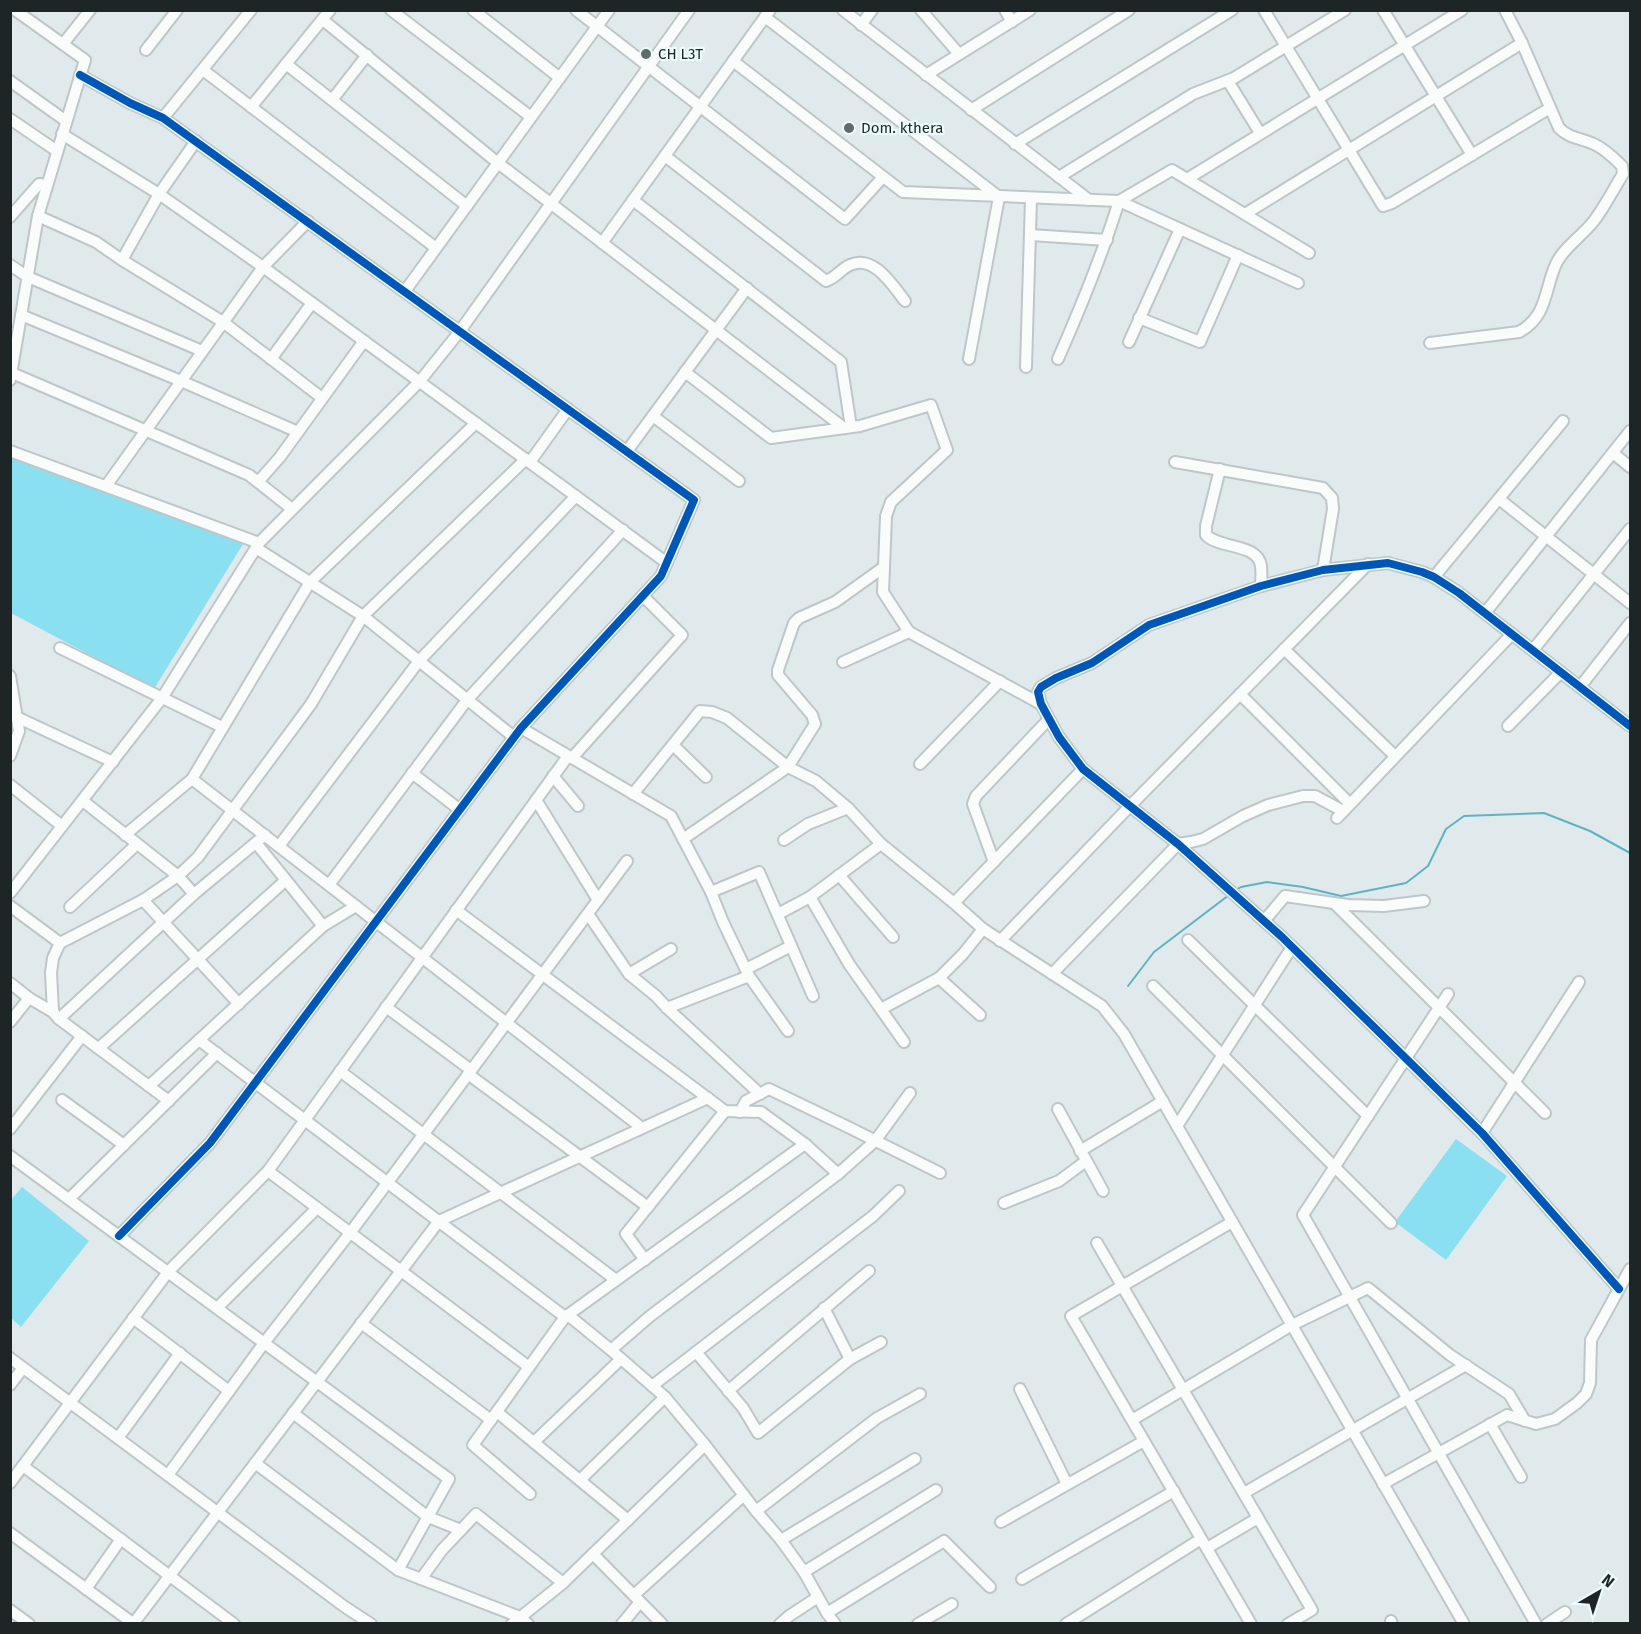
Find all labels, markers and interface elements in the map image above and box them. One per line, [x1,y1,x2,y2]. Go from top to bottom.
place label: CH L3T [658,45,703,63]
marker: CH L3T [639,47,653,61]
place label: Dom. kthera [861,119,943,137]
marker: Dom. kthera [842,121,856,135]
north arrow [1569,1562,1629,1622]
text: N [1598,1570,1618,1591]

